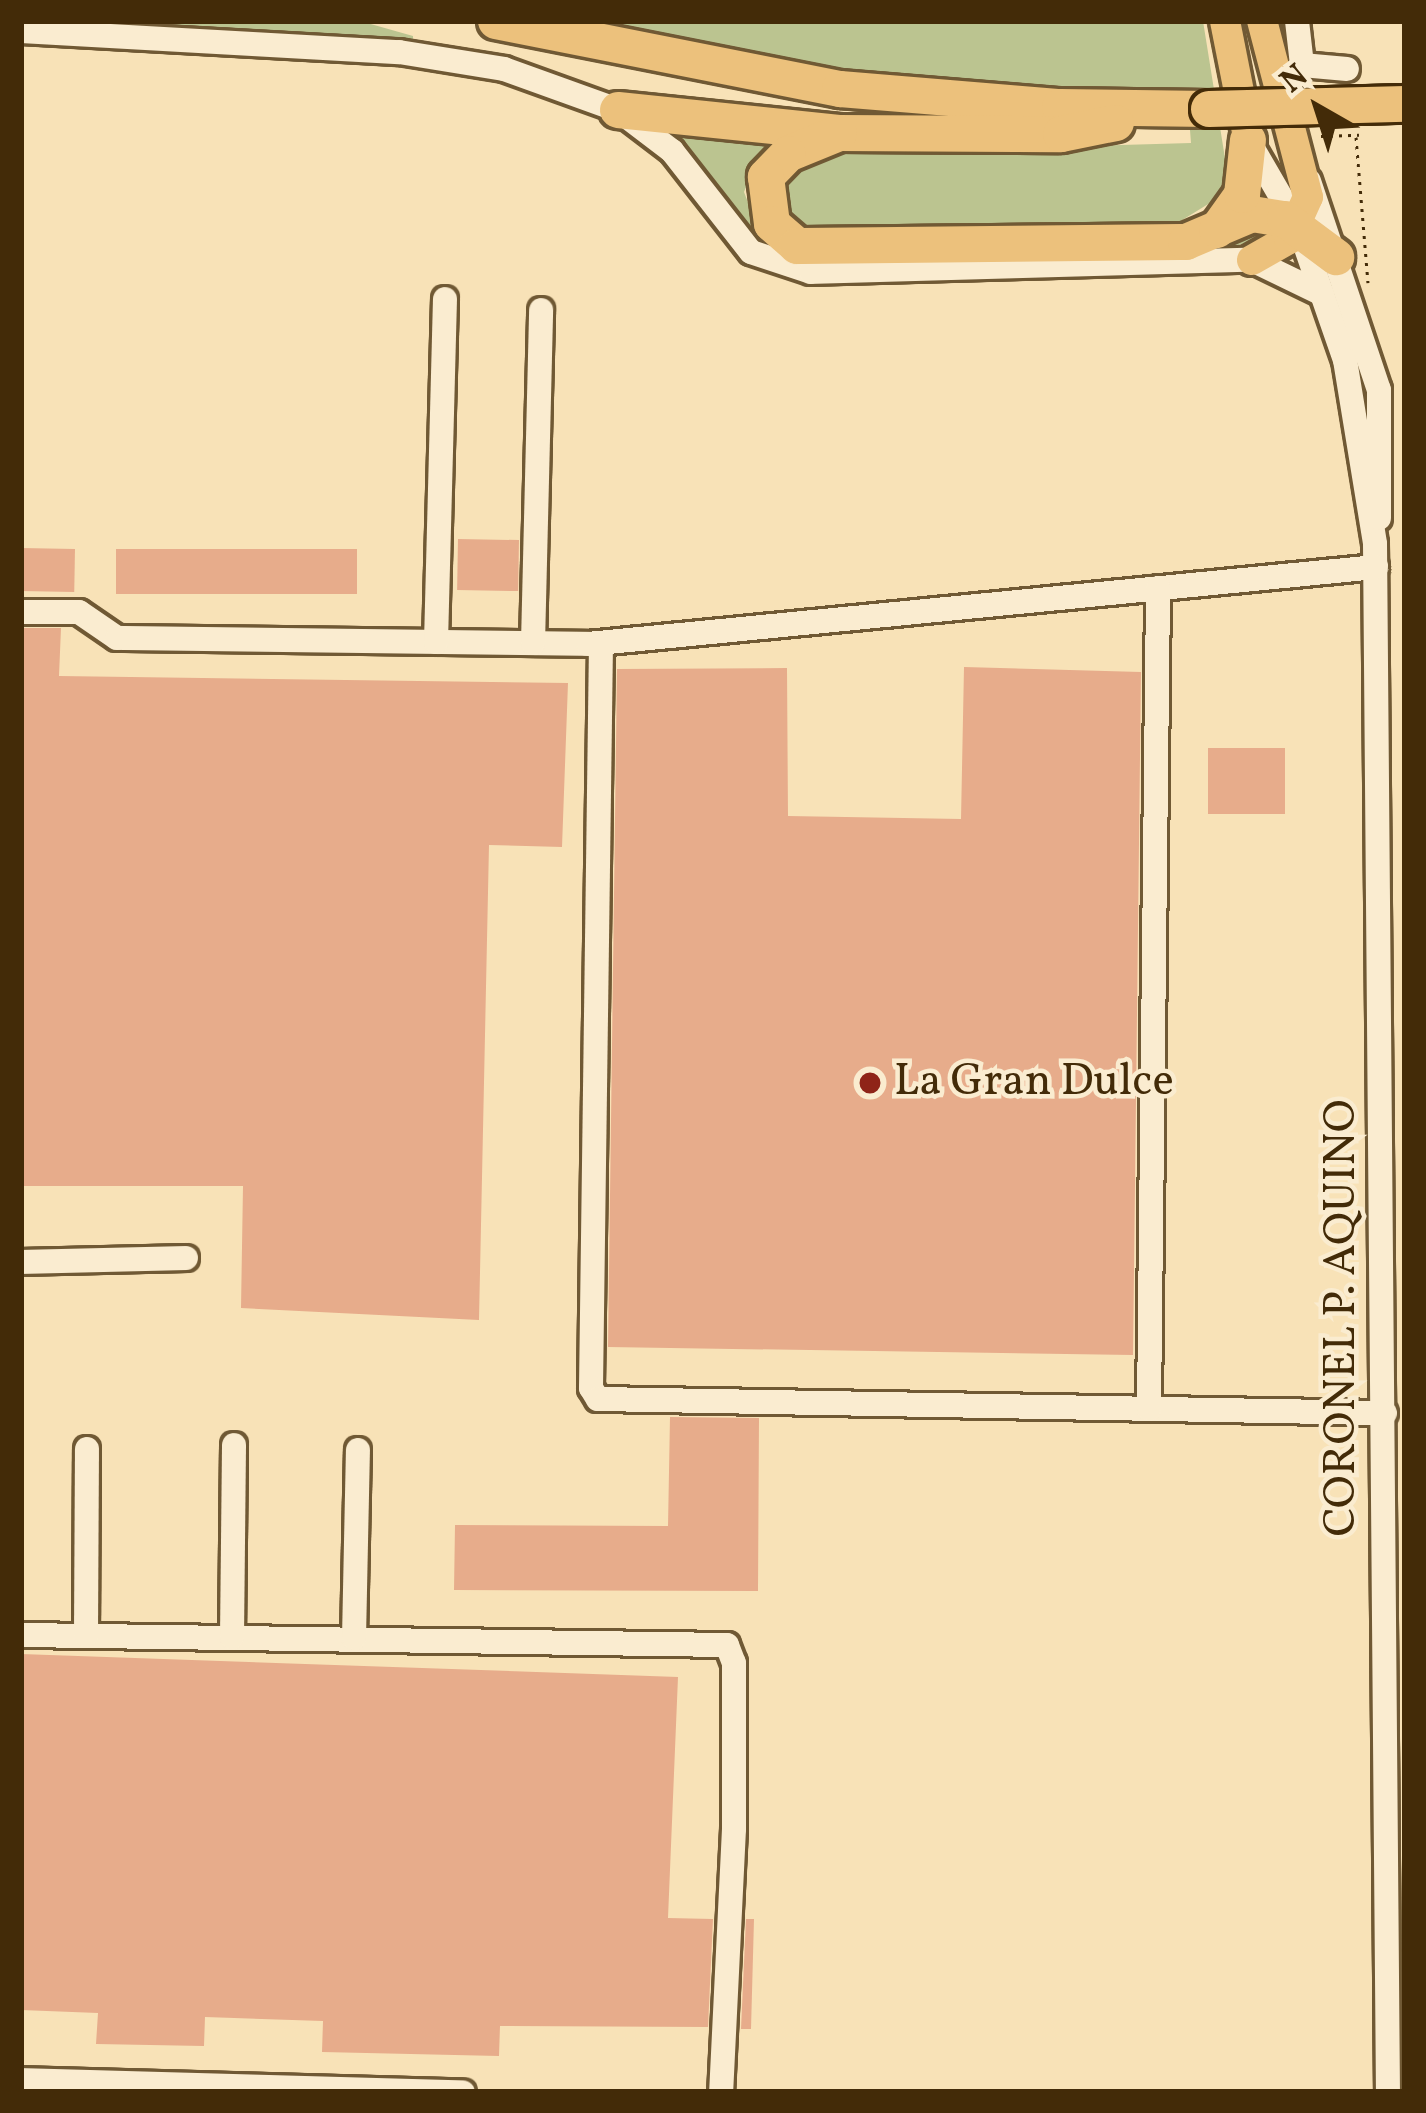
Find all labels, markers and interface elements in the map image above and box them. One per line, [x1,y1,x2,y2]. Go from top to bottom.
north arrow [1258,48,1378,168]
text: N [1272,55,1319,105]
place label: La Gran Dulce [894,1056,1174,1110]
marker: La Gran Dulce [857,1070,883,1096]
street label: CORONEL P. AQUINO [1316,1099,1370,1537]

